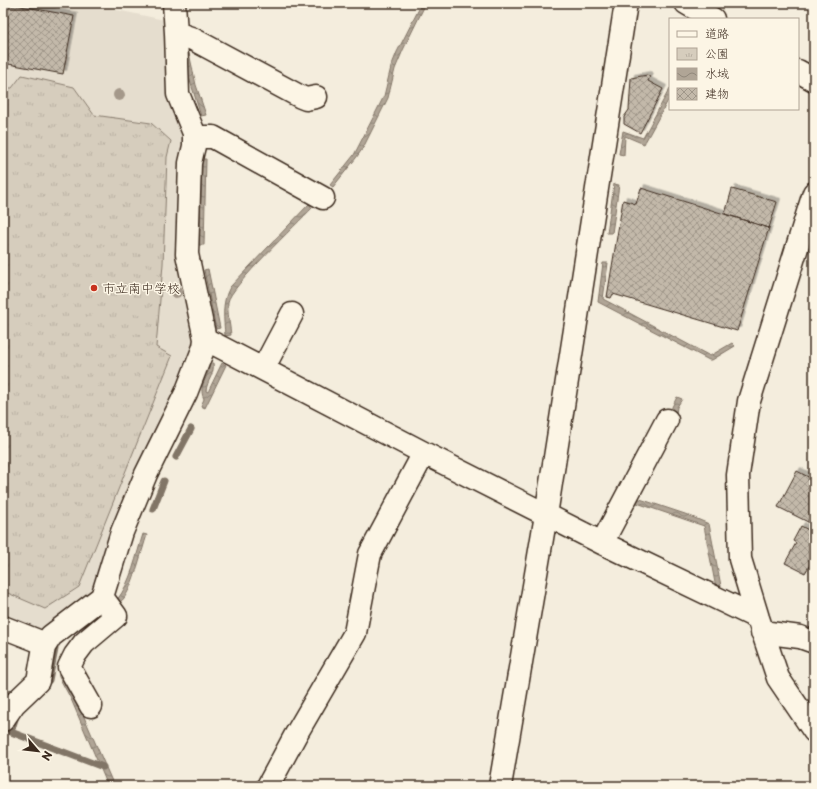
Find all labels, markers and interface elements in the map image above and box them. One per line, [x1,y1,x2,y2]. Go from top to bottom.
legend [669,18,799,110]
text: 道路 [705,24,729,42]
text: 公園 [705,44,729,62]
text: 水域 [705,64,729,82]
text: 建物 [705,84,729,102]
place label: 市立南中学校 [102,278,180,297]
marker: 市立南中学校 [89,283,99,293]
north arrow [18,731,58,771]
text: N [38,748,57,764]

